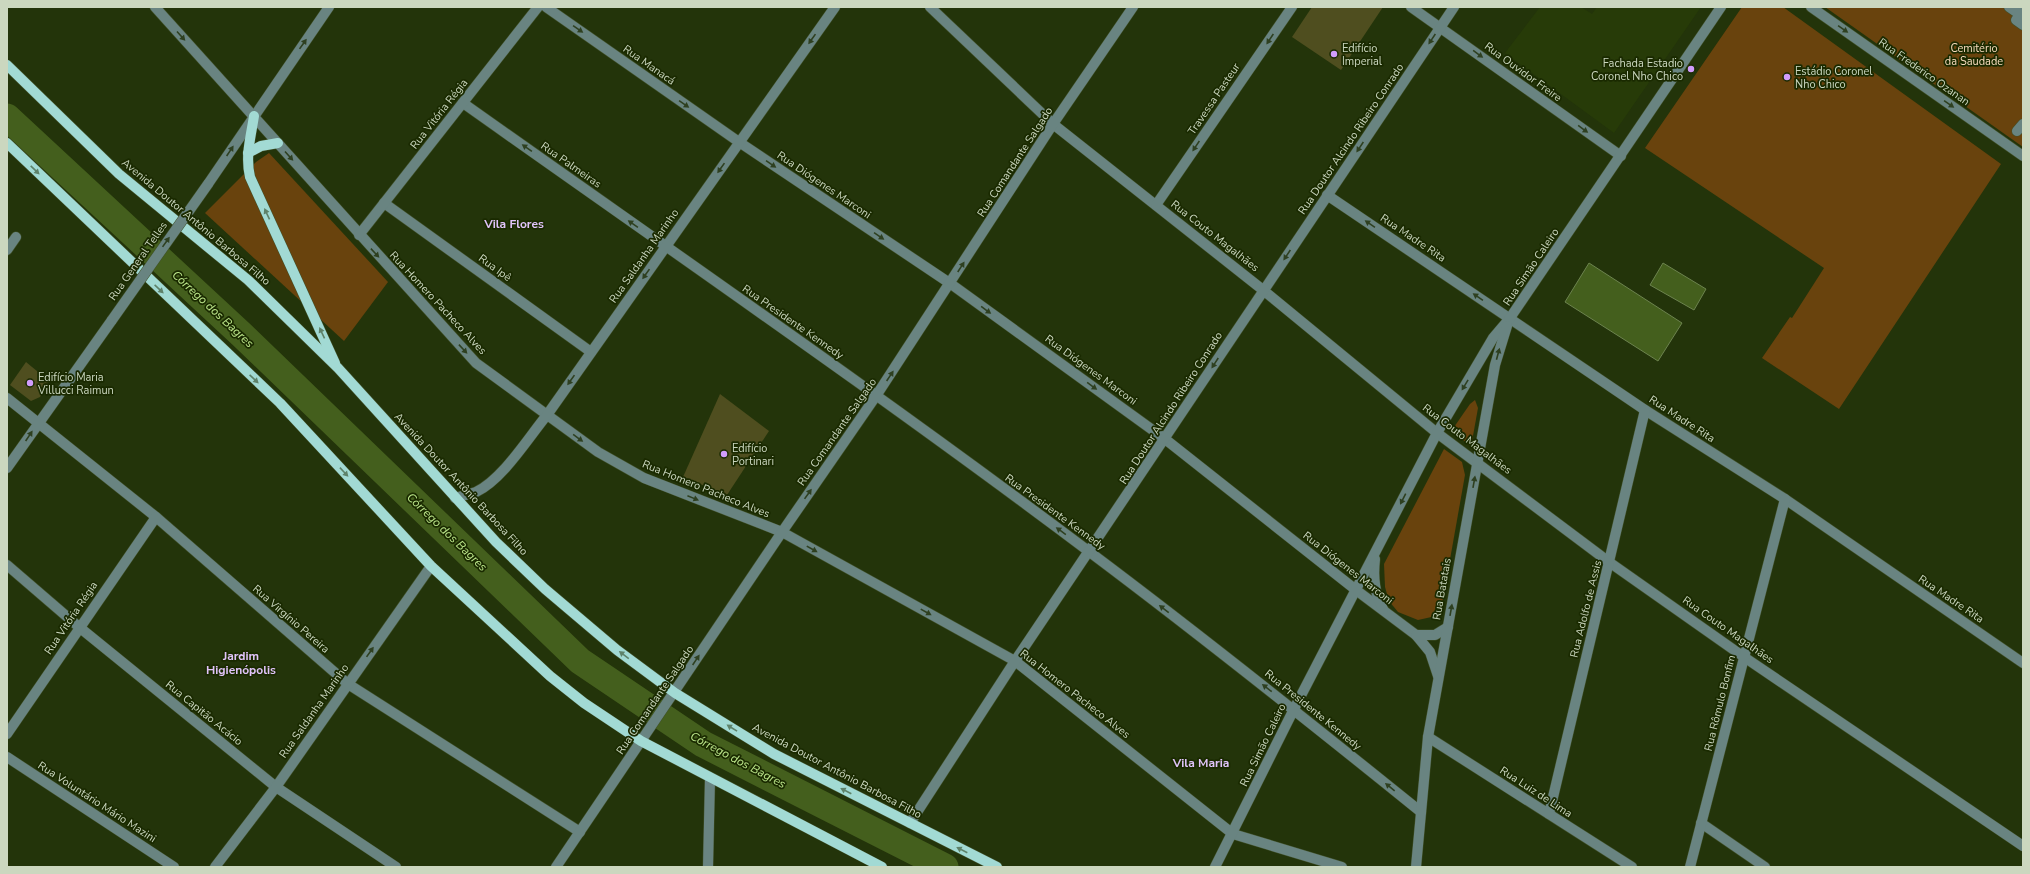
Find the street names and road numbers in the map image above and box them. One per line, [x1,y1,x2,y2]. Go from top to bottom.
street label: Rua Frederico Ozanan [1875,35,1973,109]
street label: Rua Ouvidor Freire [1481,39,1565,105]
street label: Rua Manacá [620,42,678,89]
street label: Travessa Pasteur [1184,60,1244,138]
street label: Rua Doutor Alcindo Ribeiro Conrado [1295,61,1407,217]
street label: Rua Vitória Régia [407,76,471,152]
street label: Rua Comandante Salgado [974,104,1056,220]
street label: Rua Palmeiras [538,139,604,191]
street label: Rua Diógenes Marconi [774,148,874,222]
street label: Avenida Doutor Antônio Barbosa Filho [118,155,274,289]
street label: Rua Couto Magalhães [1168,197,1262,275]
street label: Rua Saldanha Marinho [606,206,682,306]
street label: Rua Madre Rita [1377,211,1449,266]
street label: Rua General Telles [105,219,171,303]
street label: Rua Simão Caleiro [1500,225,1562,309]
street label: Rua Homero Pacheco Alves [386,248,490,358]
street label: Rua Ipê [476,251,515,285]
street label: Rua Presidente Kennedy [739,281,847,363]
street label: Rua Doutor Alcindo Ribeiro Conrado [1116,329,1226,487]
street label: Rua Diógenes Marconi [1042,331,1140,409]
street label: Rua Comandante Salgado [794,375,880,489]
street label: Rua Madre Rita [1646,392,1718,446]
street label: Rua Couto Magalhães [1419,400,1515,478]
street label: Avenida Doutor Antônio Barbosa Filho [391,409,531,559]
street label: Rua Homero Pacheco Alves [640,457,772,521]
street label: Rua Presidente Kennedy [1002,470,1108,554]
street label: Rua Diógenes Marconi [1300,528,1396,608]
street label: Rua Batatais [1429,557,1455,621]
street label: Rua Adolfo de Assis [1567,559,1605,659]
street label: Rua Madre Rita [1915,572,1987,627]
street label: Rua Vitória Régia [41,578,101,658]
street label: Rua Virgínio Pereira [249,581,333,657]
street label: Rua Couto Magalhães [1679,593,1777,667]
street label: Rua Comandante Salgado [613,643,697,757]
street label: Rua Homero Pacheco Alves [1017,646,1133,742]
street label: Rua Rômulo Bonfim [1701,653,1739,753]
street label: Rua Saldanha Marinho [276,661,352,761]
street label: Rua Presidente Kennedy [1261,666,1365,754]
street label: Rua Capitão Acácio [162,677,246,749]
street label: Rua Simão Caleiro [1236,701,1290,789]
street label: Avenida Doutor Antônio Barbosa Filho [750,720,924,822]
street label: Rua Voluntário Mário Mazini [35,758,159,846]
street label: Rua Luiz de Lima [1497,763,1575,821]

